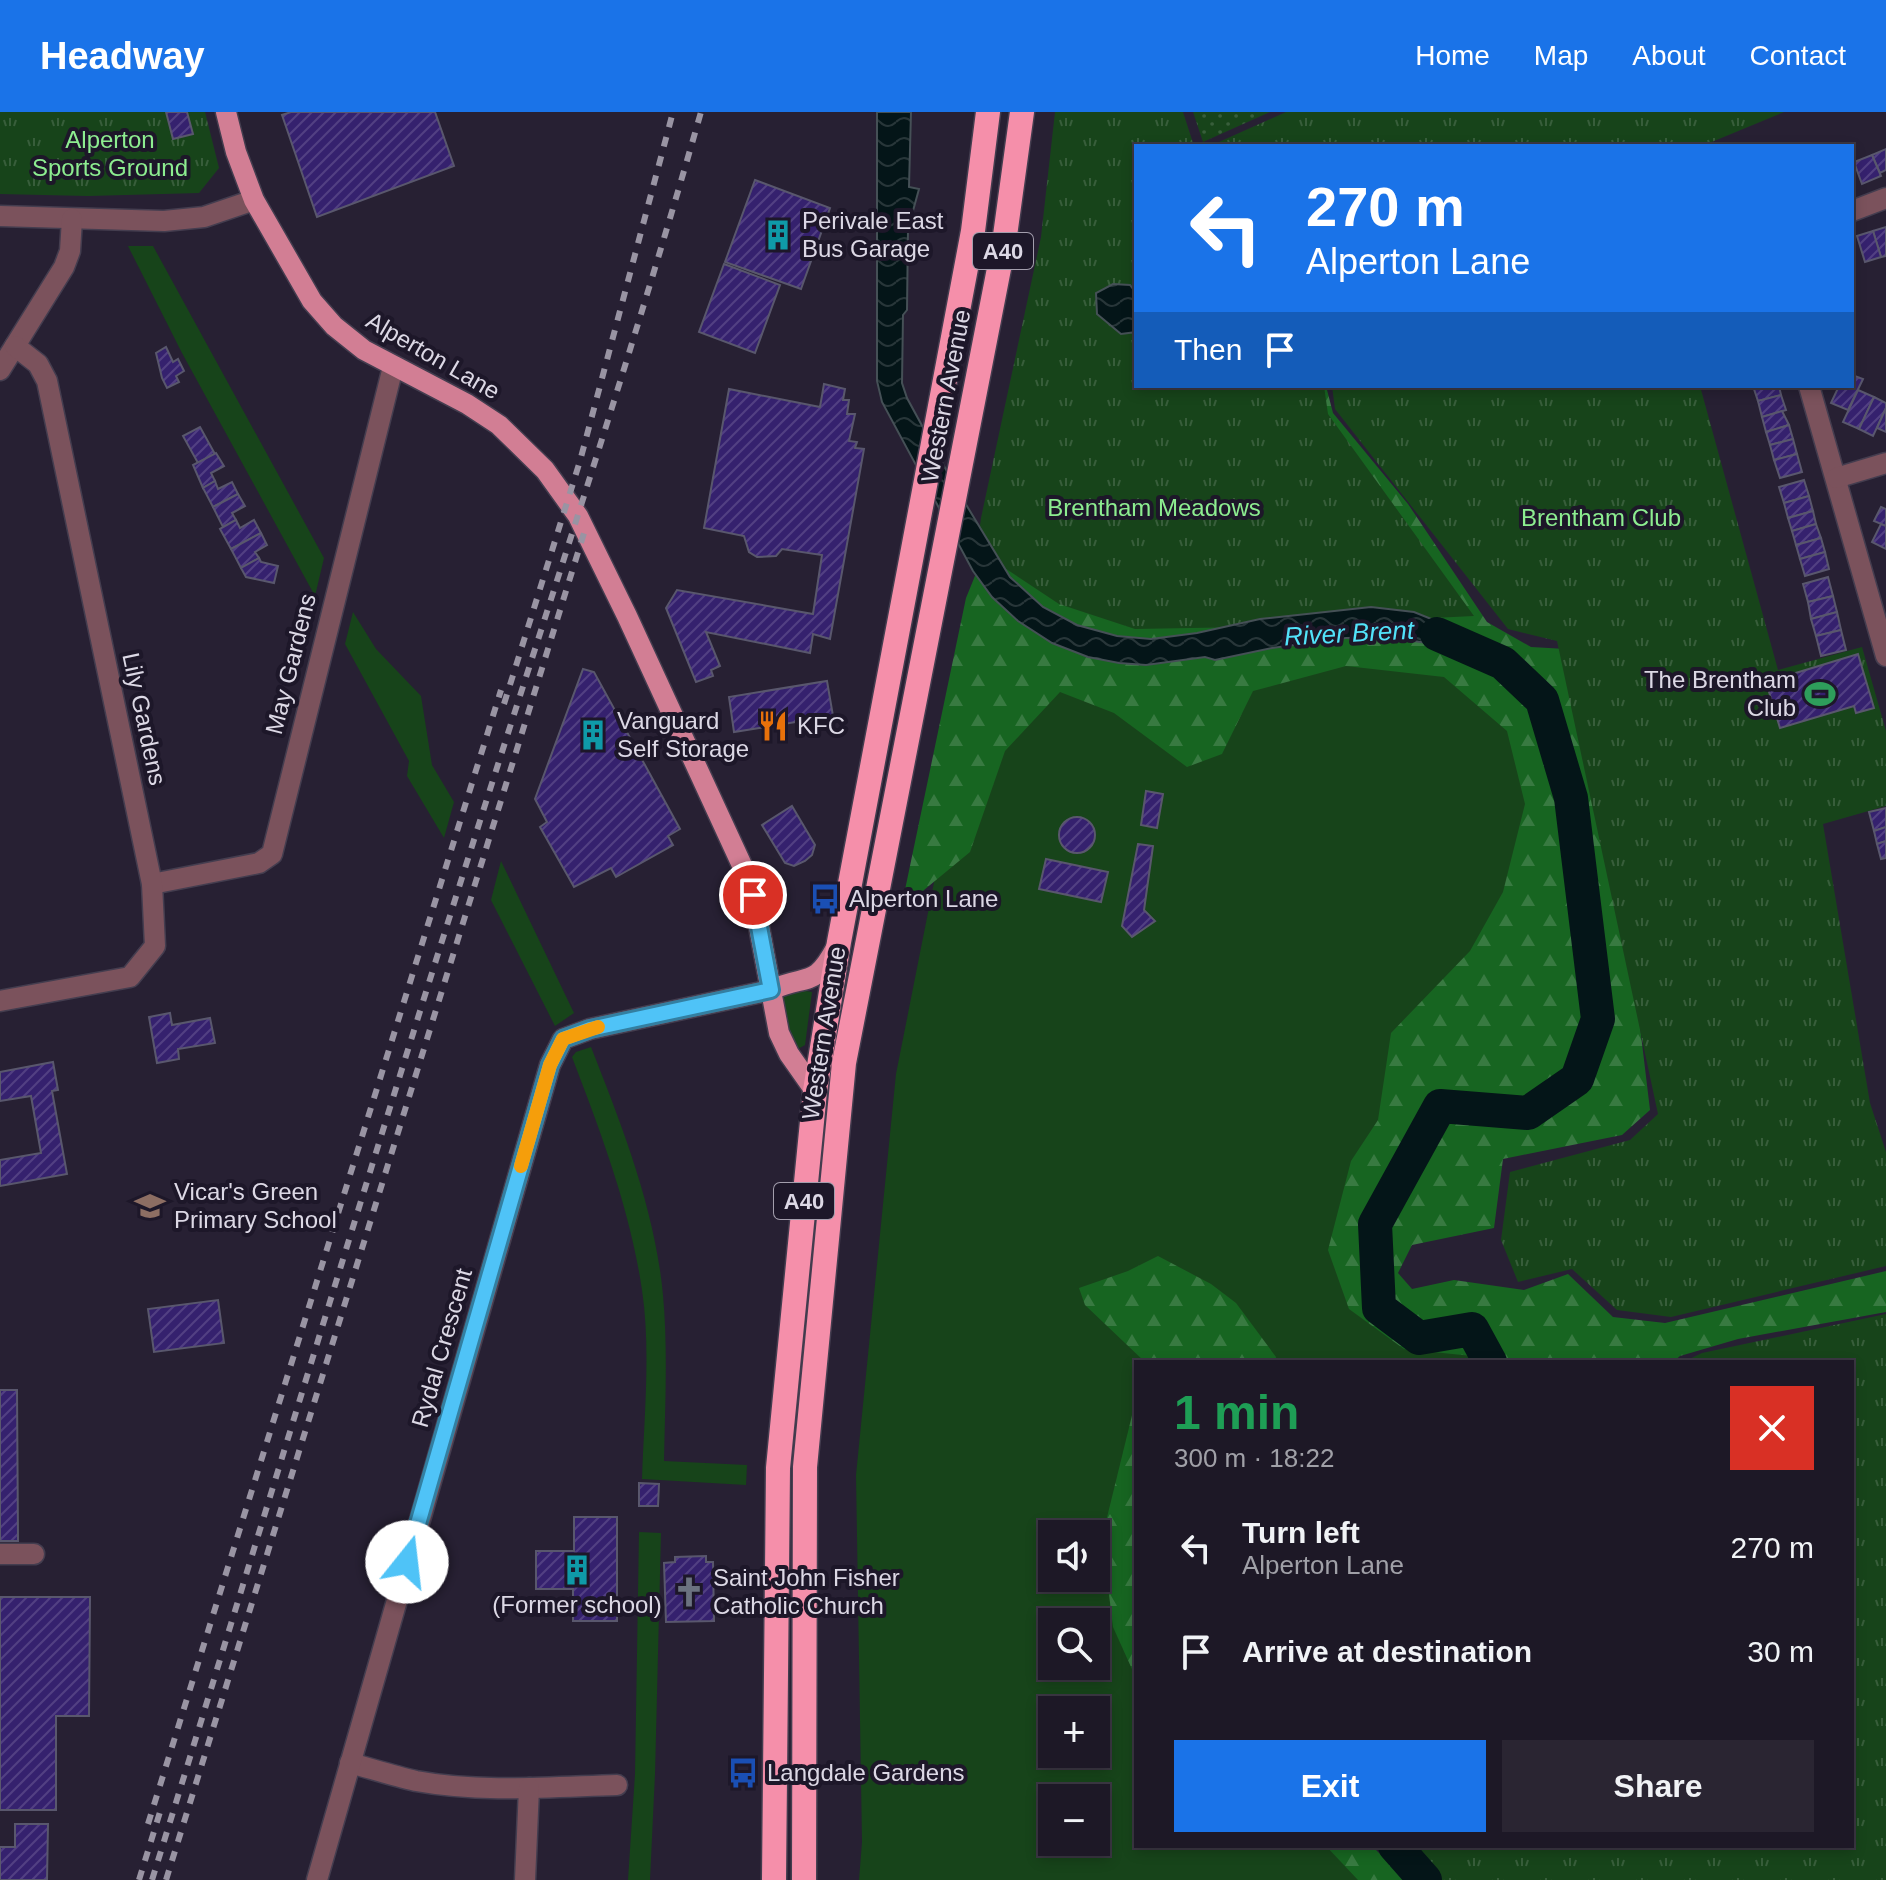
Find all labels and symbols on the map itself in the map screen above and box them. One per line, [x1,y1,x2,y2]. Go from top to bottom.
park label: Alperton Sports Ground [32,126,188,181]
place label: Perivale East Bus Garage [802,207,944,262]
building icon: Perivale East Bus Garage [761,218,795,252]
road number: A40 [973,233,1033,269]
street label: Alperton Lane [362,307,505,405]
street label: Western Avenue [916,307,975,484]
park label: Brentham Meadows [1047,494,1261,521]
park label: Brentham Club [1521,504,1681,531]
street label: May Gardens [260,591,321,737]
water label: River Brent [1283,615,1416,651]
street label: Lily Gardens [117,650,172,788]
place label: The Brentham Club [1644,666,1796,721]
sports icon: The Brentham Club [1803,677,1837,711]
place label: Vanguard Self Storage [617,707,749,762]
restaurant icon: KFC [756,709,790,743]
place label: KFC [797,712,845,739]
building icon: Vanguard Self Storage [576,718,610,752]
pin [719,861,787,929]
bus stop icon: Alperton Lane [808,882,842,916]
place label: Alperton Lane [849,885,998,912]
street label: Western Avenue [796,944,851,1122]
place label: Vicar's Green Primary School [174,1178,337,1233]
road number: A40 [774,1183,834,1219]
school or university icon: Vicar's Green Primary School [133,1189,167,1223]
street label: Rydal Crescent [406,1265,477,1430]
position arrow [365,1520,449,1604]
building icon: (Former school) [560,1553,594,1587]
place label: Saint John Fisher Catholic Church [713,1564,900,1619]
church icon: Saint John Fisher Catholic Church [672,1575,706,1609]
place label: (Former school) [492,1591,662,1618]
bus stop icon: Langdale Gardens [726,1756,760,1790]
place label: Langdale Gardens [767,1759,964,1786]

